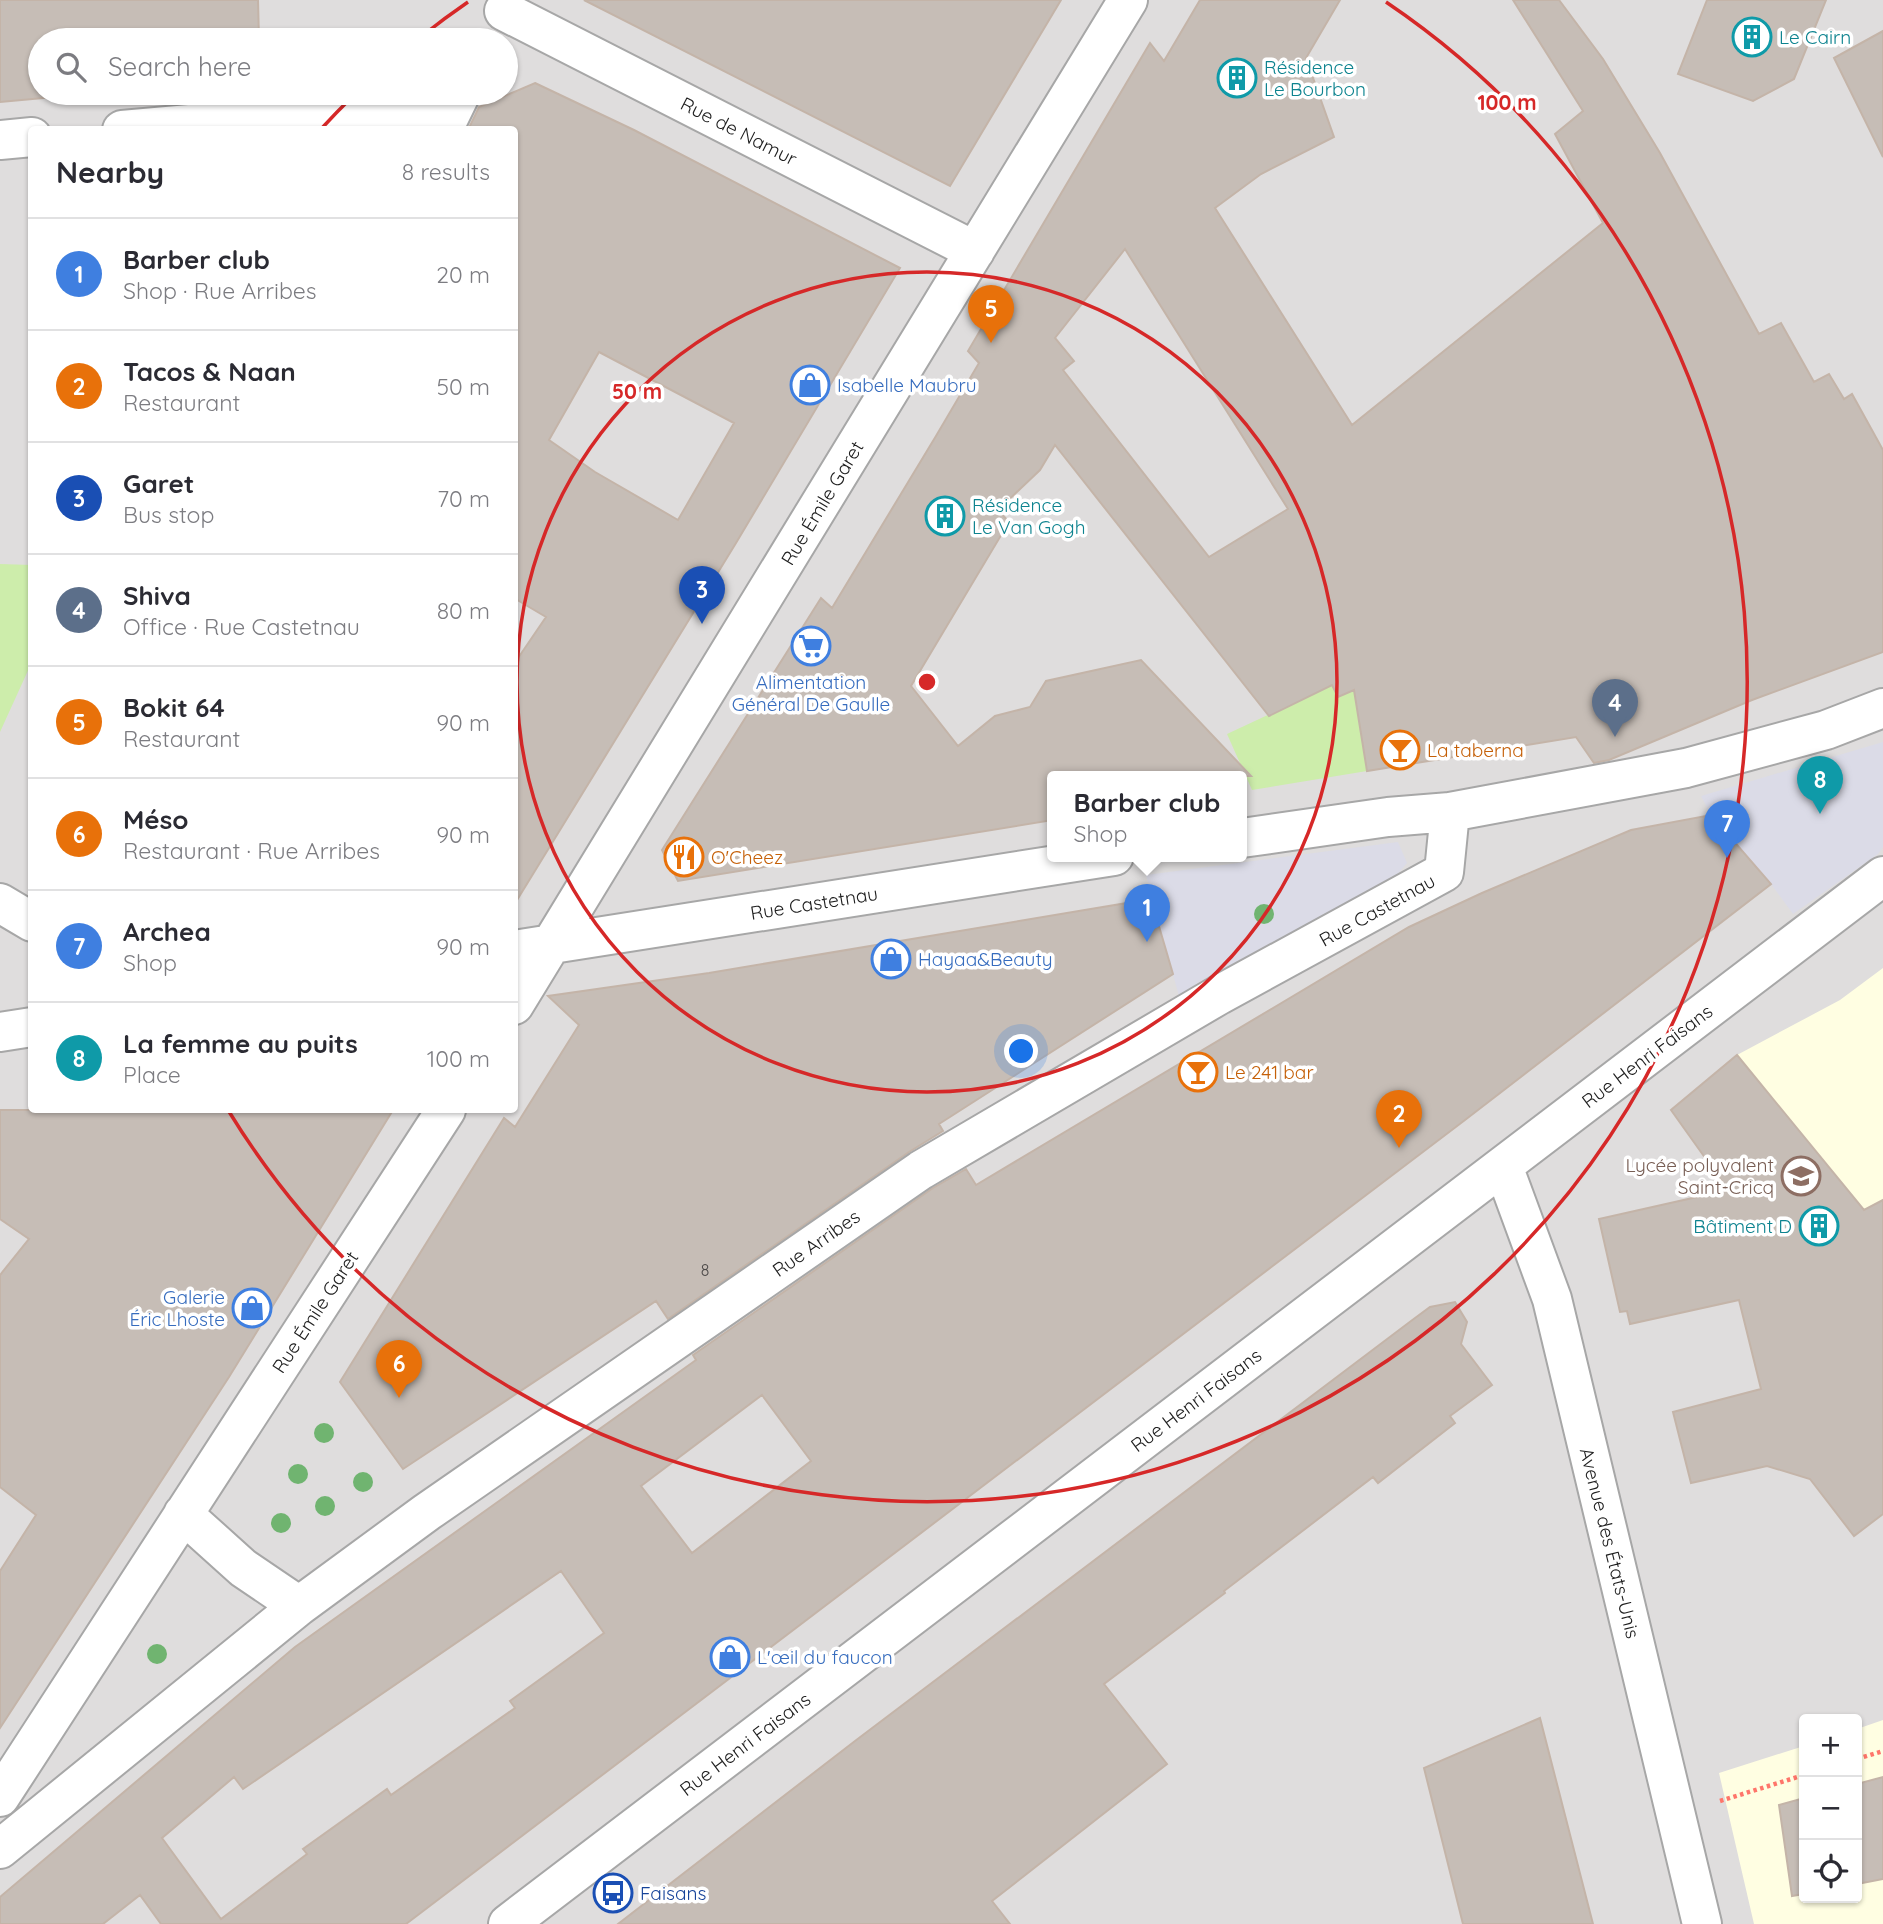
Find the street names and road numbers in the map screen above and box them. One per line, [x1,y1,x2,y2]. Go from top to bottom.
street label: Rue de Namur [677,91,802,171]
street label: Rue Émile Garet [776,437,868,569]
street label: Rue Castetnau [1315,868,1439,952]
street label: Rue Castetnau [749,881,879,925]
street label: Rue Henri Faisans [1577,999,1717,1113]
street label: Rue Arribes [768,1204,864,1282]
street label: Rue Émile Garet [267,1246,363,1378]
street label: Rue Henri Faisans [1126,1343,1266,1457]
street label: Avenue des États-Unis [1575,1445,1645,1641]
street label: Rue Henri Faisans [675,1687,815,1801]

